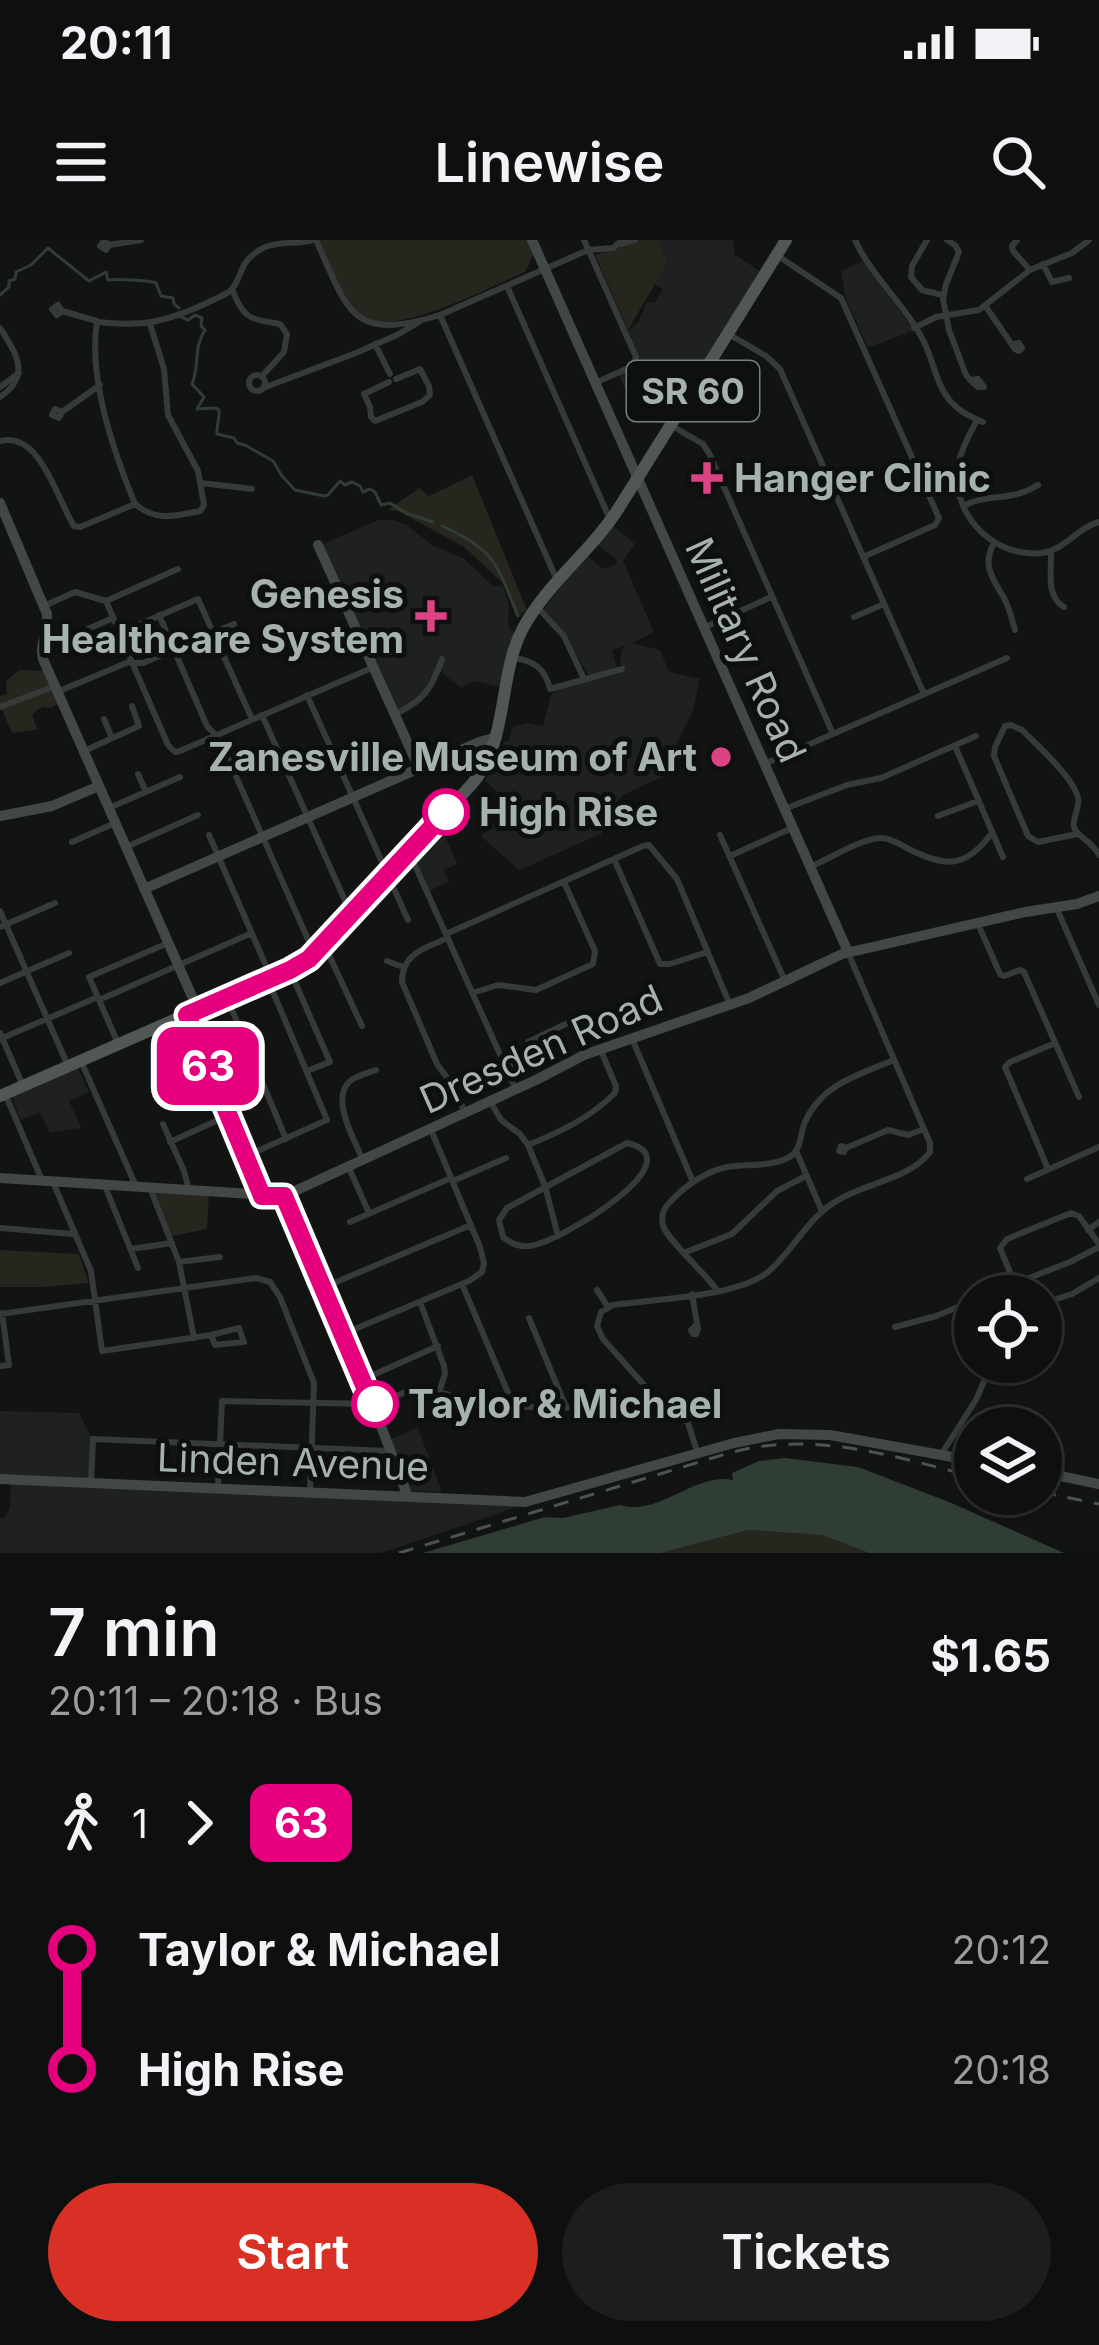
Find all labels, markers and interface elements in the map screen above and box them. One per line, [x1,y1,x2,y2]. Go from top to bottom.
text: 20:11 [60,15,173,70]
icon: menu [48,129,114,195]
icon: search [985,129,1051,195]
text: Linewise [435,130,664,195]
road number: SR 60 [627,361,759,421]
place label: Hanger Clinic [734,454,991,501]
marker: Hanger Clinic [691,462,723,494]
street label: Military Road [676,530,817,769]
place label: Genesis Healthcare System [42,570,404,662]
marker: Genesis Healthcare System [415,600,447,632]
place label: Zanesville Museum of Art [208,733,697,780]
marker: Zanesville Museum of Art [708,744,734,770]
place label: High Rise [479,788,658,835]
marker: High Rise [424,790,468,834]
street label: Dresden Road [412,974,669,1123]
line badge: 63 [154,1027,262,1105]
text: 63 [181,1040,235,1091]
map controls [954,1275,1062,1515]
button: locate [954,1275,1062,1383]
place label: Taylor & Michael [408,1380,722,1427]
marker: Taylor & Michael [353,1382,397,1426]
button: layers [954,1407,1062,1515]
street label: Linden Avenue [156,1433,430,1490]
text: 7 min [48,1592,220,1672]
text: $1.65 [930,1628,1051,1683]
text: 20:11 – 20:18 · Bus [48,1677,383,1724]
icon: walk [48,1790,114,1856]
icon: forward [166,1790,232,1856]
text: 63 [274,1797,328,1848]
text: 1 [132,1800,148,1847]
text: Taylor & Michael [138,1922,501,1977]
text: 20:12 [952,1926,1051,1973]
text: High Rise [138,2042,345,2097]
text: 20:18 [951,2046,1051,2093]
button: Start [48,2183,538,2321]
button: Tickets [562,2183,1051,2321]

